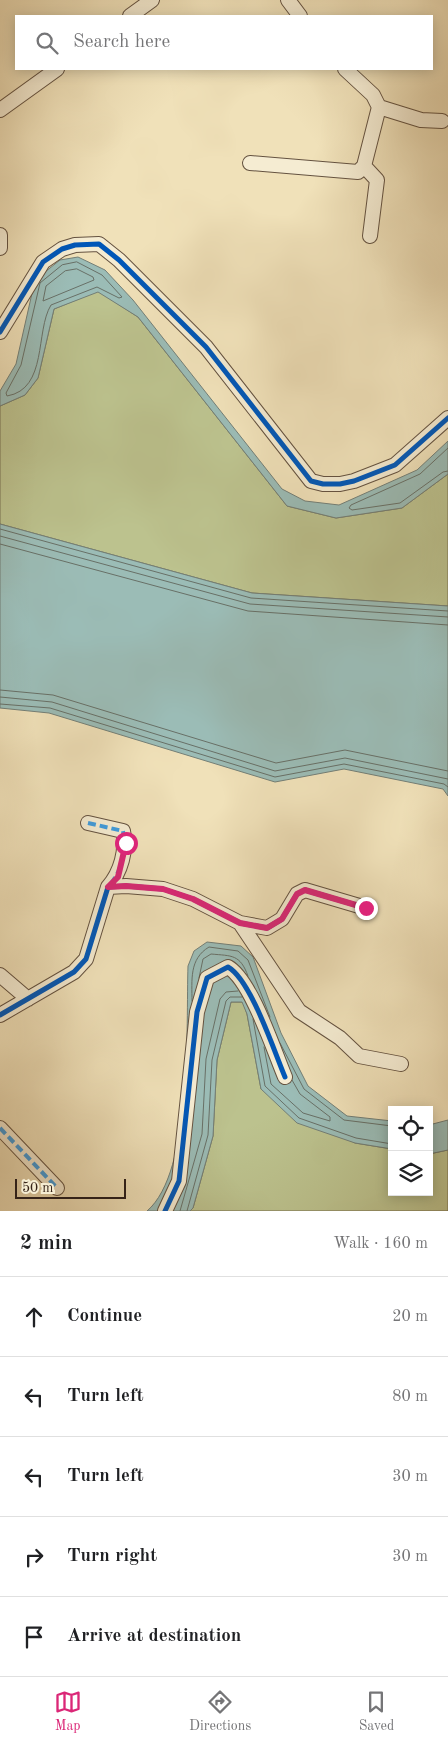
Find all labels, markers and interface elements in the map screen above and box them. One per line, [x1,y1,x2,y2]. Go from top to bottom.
search box [15,15,433,70]
icon: search [33,29,61,57]
text: Search here [73,33,170,52]
route start [115,832,138,855]
route end [355,897,378,920]
map controls [388,1106,433,1196]
button: locate [388,1106,433,1151]
button: layers [388,1151,433,1196]
scale bar [15,1176,126,1199]
text: 50 m [22,1181,53,1195]
text: 2 min [20,1233,73,1254]
text: Walk · 160 m [333,1236,428,1252]
icon: ahead [20,1303,48,1331]
text: Continue [67,1307,142,1326]
text: 20 m [392,1309,428,1325]
icon: left [20,1383,48,1411]
text: Turn left [67,1387,144,1406]
text: 80 m [392,1389,428,1405]
icon: left [20,1463,48,1491]
text: Turn left [67,1467,144,1486]
text: 30 m [392,1469,428,1485]
icon: right [20,1543,48,1571]
text: Turn right [67,1547,157,1566]
text: 30 m [392,1549,428,1565]
icon: arrive [20,1623,48,1651]
text: Arrive at destination [67,1627,241,1646]
tab: Map [54,1688,82,1735]
tab: Directions [189,1688,251,1735]
tab: Saved [359,1688,394,1735]

